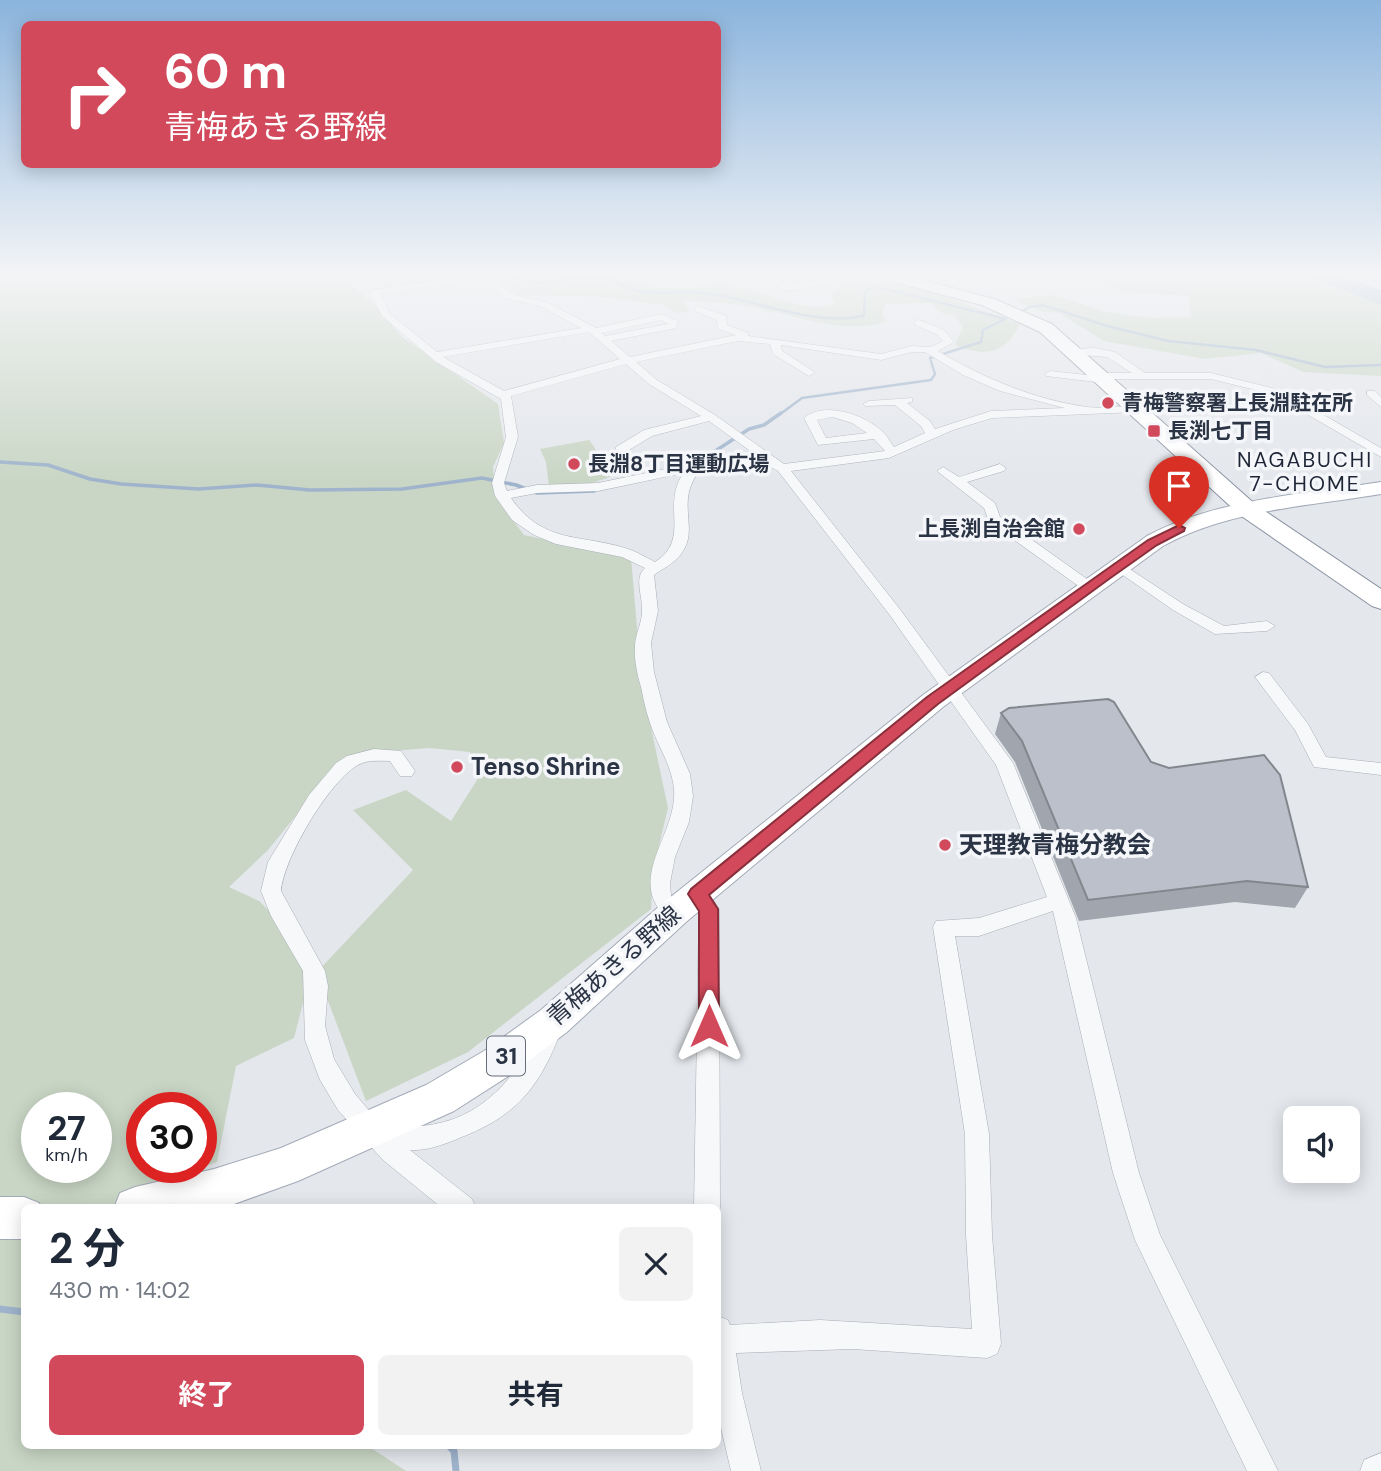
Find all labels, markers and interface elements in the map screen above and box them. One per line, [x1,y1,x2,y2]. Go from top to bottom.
text: 60 m [164,39,287,103]
icon: right [49,49,140,140]
text: 青梅あきる野線 [164,106,387,148]
place label: 青梅警察署上長淵駐在所 [1122,389,1353,417]
marker: 青梅警察署上長淵駐在所 [1100,395,1116,411]
place label: 長渕七丁目 [1168,417,1273,445]
marker: 長渕七丁目 [1146,423,1162,439]
district label: NAGABUCHI 7-CHOME [1237,446,1373,498]
place label: 長淵8丁目運動広場 [588,450,769,478]
marker: 長淵8丁目運動広場 [566,456,582,472]
pin [1149,456,1209,528]
icon: arrive [1160,467,1198,505]
place label: 上長渕自治会館 [918,515,1065,543]
marker: 上長渕自治会館 [1071,521,1087,537]
place label: Tenso Shrine [471,751,620,782]
marker: Tenso Shrine [449,759,465,775]
place label: 天理教青梅分教会 [959,829,1151,860]
marker: 天理教青梅分教会 [937,837,953,853]
street label: 青梅あきる野線 [540,899,687,1032]
position arrow [672,989,746,1063]
road number: 31 [487,1036,525,1076]
speed limit sign: 30 [126,1092,217,1183]
text: 27 [47,1105,86,1151]
map controls [1283,1106,1360,1183]
button: sound [1283,1106,1360,1183]
text: km/h [45,1143,88,1167]
text: 2 分 [49,1221,125,1276]
button: close [619,1227,693,1301]
text: 430 m · 14:02 [49,1275,190,1305]
button: 終了 [49,1355,364,1435]
button: 共有 [378,1355,693,1435]

